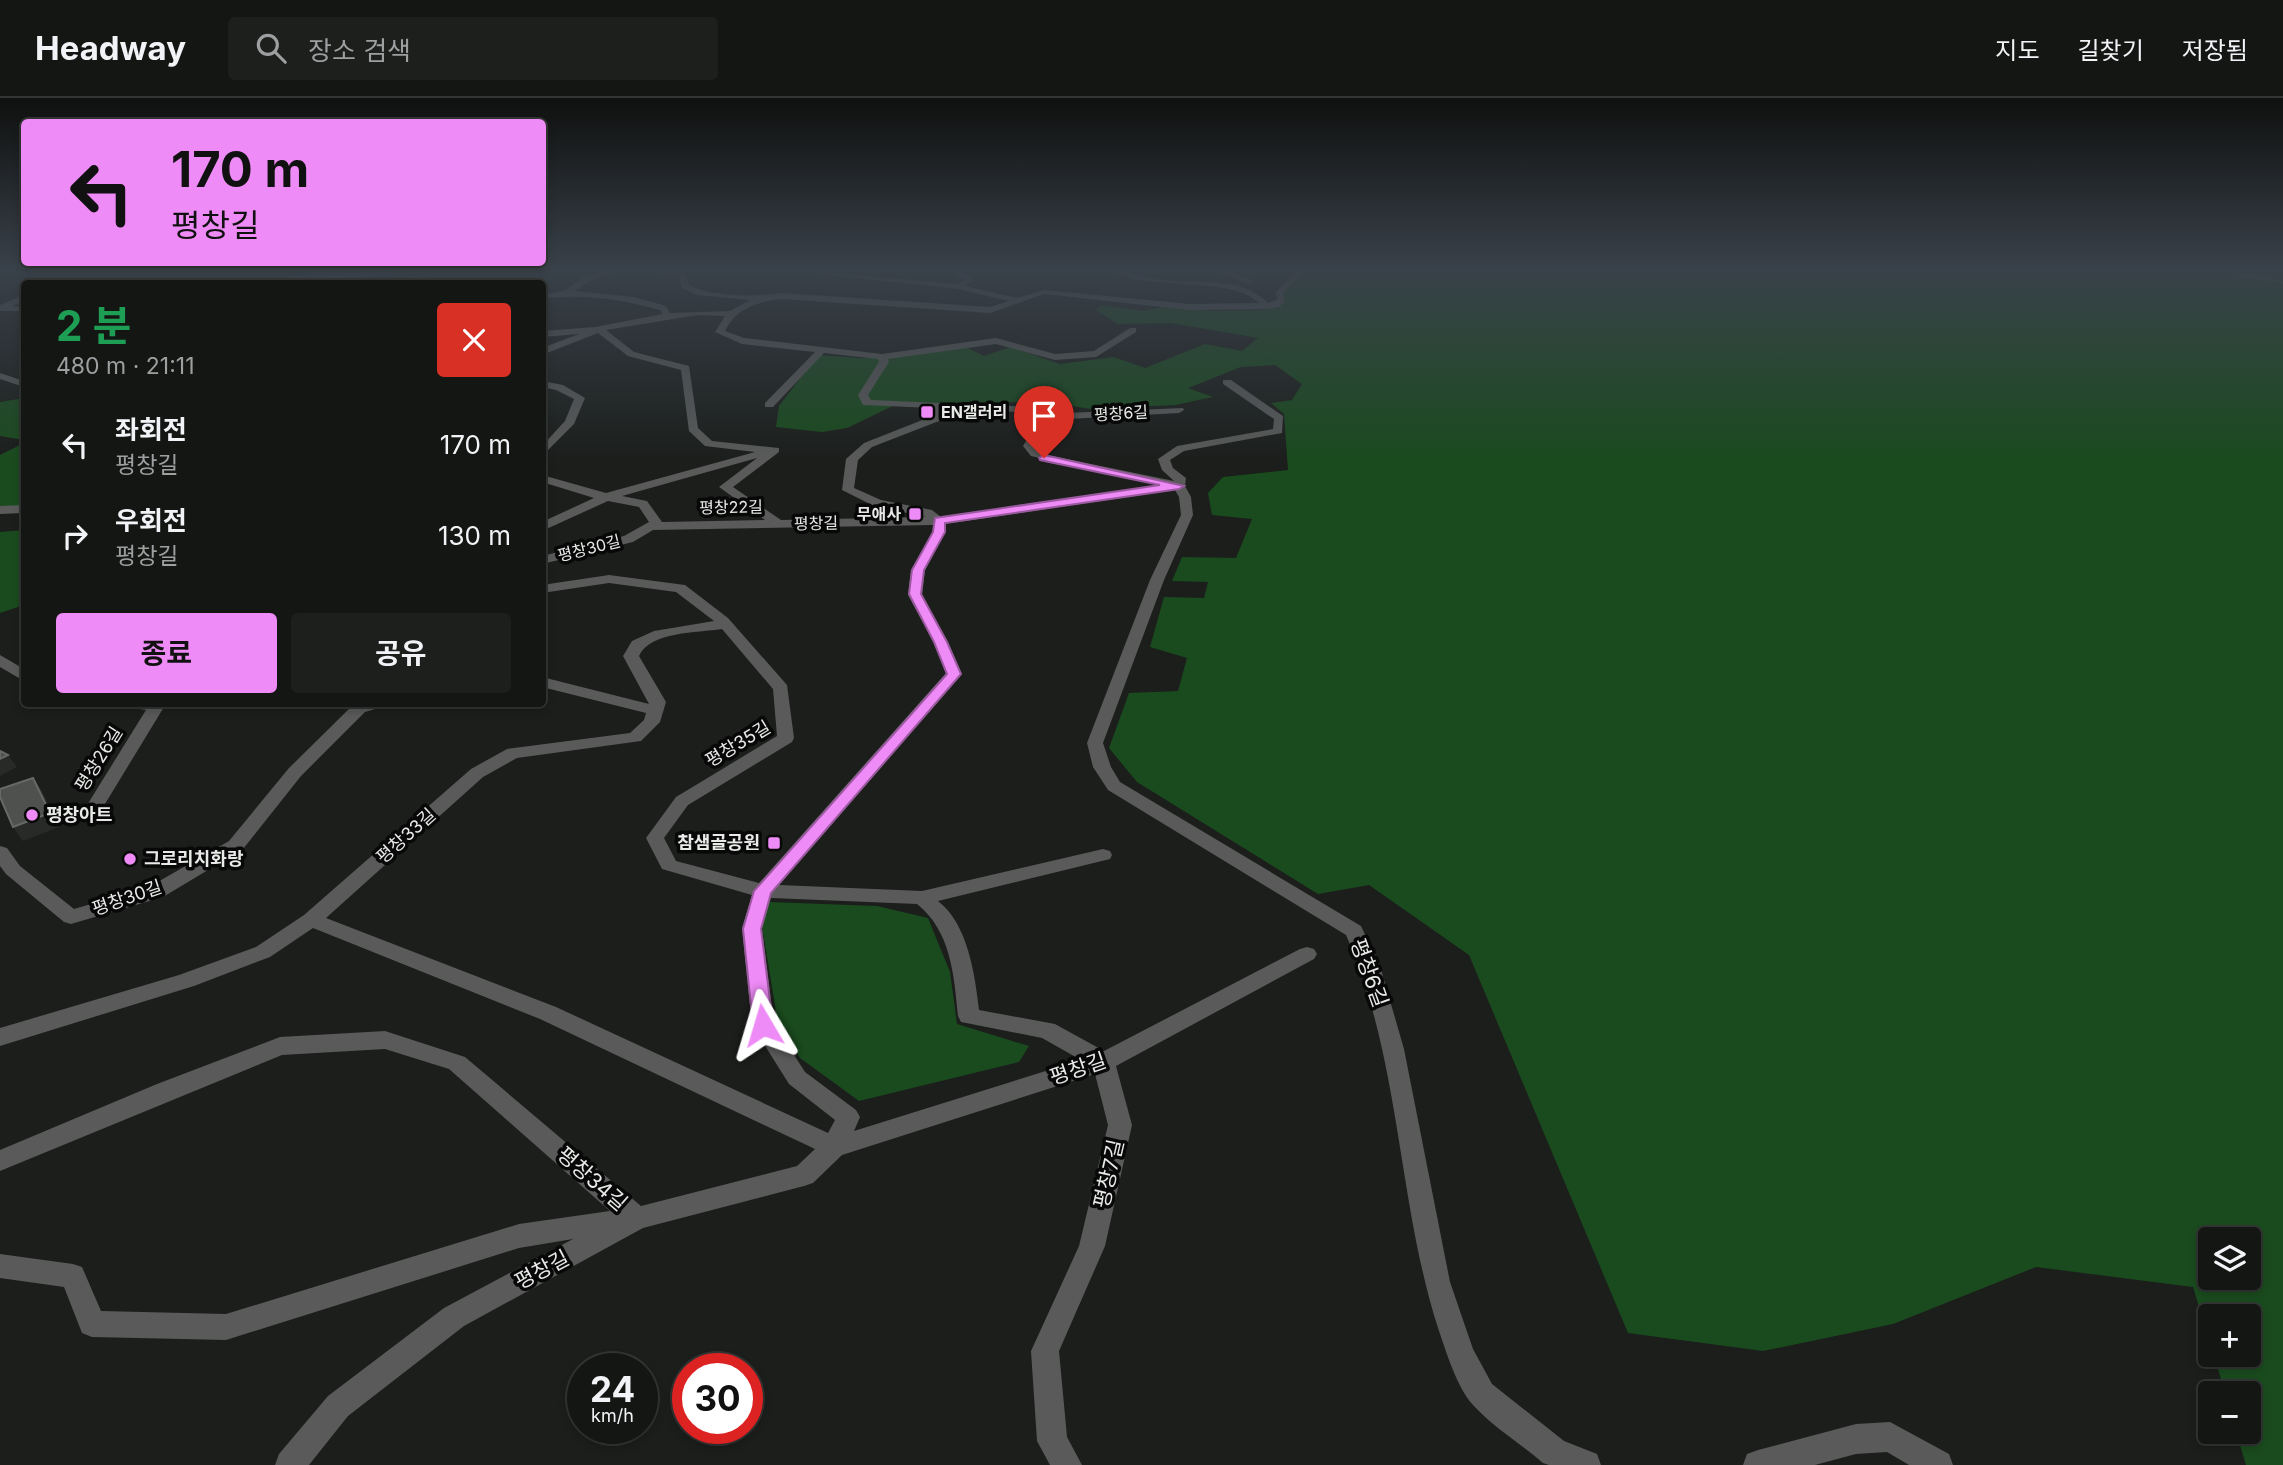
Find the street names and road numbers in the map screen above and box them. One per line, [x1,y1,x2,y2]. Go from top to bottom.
street label: 평창6길 [1093,402,1149,424]
street label: 평창22길 [699,496,763,518]
street label: 평창길 [794,513,838,533]
street label: 평창30길 [555,531,623,565]
street label: 평창35길 [702,716,774,771]
street label: 평창26길 [71,723,127,795]
street label: 평창33길 [372,804,439,867]
street label: 평창30길 [89,876,164,919]
street label: 평창6길 [1346,935,1393,1010]
street label: 평창길 [1046,1047,1109,1090]
street label: 평창7길 [1088,1137,1129,1211]
street label: 평창34길 [552,1141,632,1216]
street label: 평창길 [510,1245,573,1294]

